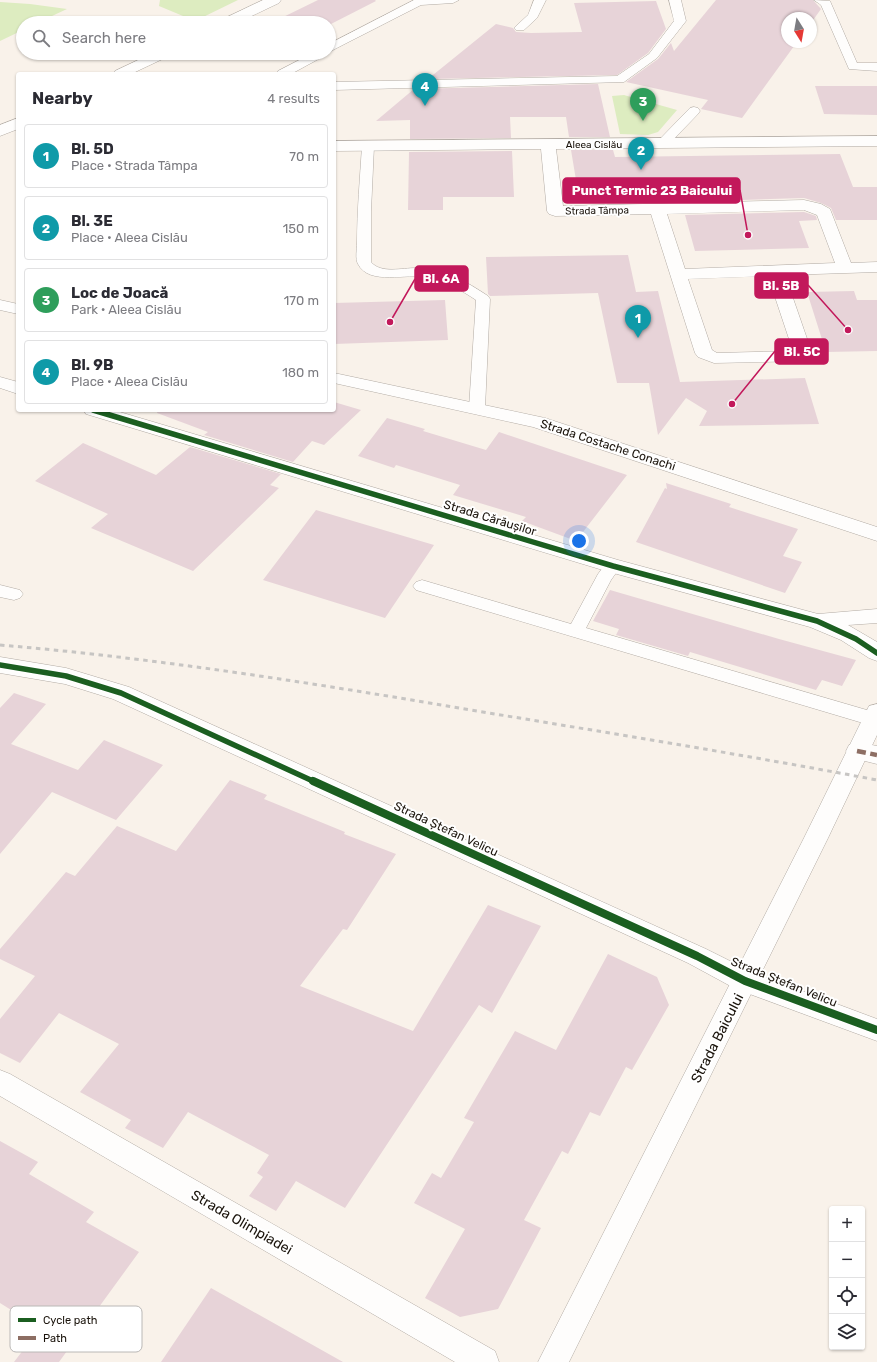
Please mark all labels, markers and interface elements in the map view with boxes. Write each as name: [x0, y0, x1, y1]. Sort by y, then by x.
north arrow: [781, 12, 817, 48]
search box: [16, 16, 336, 60]
icon: search: [30, 27, 52, 49]
text: Search here: [62, 29, 146, 47]
pin: 4: [412, 73, 438, 106]
text: Nearby: [32, 88, 93, 108]
pin: 3: [630, 88, 656, 121]
text: 4 results: [267, 91, 320, 106]
pin: 2: [628, 137, 654, 170]
street label: Aleea Cislău: [566, 139, 622, 151]
text: Bl. 5D: [71, 140, 114, 158]
text: 1: [43, 149, 49, 164]
text: 70 m: [289, 149, 319, 164]
text: Place · Strada Tâmpa: [71, 158, 198, 173]
callout: Punct Termic 23 Baicului: [563, 178, 740, 203]
text: Punct Termic 23 Baicului: [572, 183, 732, 198]
street label: Strada Tâmpa: [565, 204, 629, 218]
text: Bl. 3E: [71, 212, 113, 230]
text: 2: [42, 221, 50, 236]
text: 150 m: [283, 221, 319, 236]
text: Place · Aleea Cislău: [71, 230, 188, 245]
callout: Bl. 6A: [415, 266, 468, 291]
text: Bl. 6A: [422, 271, 460, 286]
callout: Bl. 5B: [755, 273, 808, 298]
text: Bl. 5B: [763, 278, 799, 293]
text: Loc de Joacă: [71, 284, 168, 302]
text: 3: [42, 293, 50, 308]
text: 170 m: [284, 293, 319, 308]
text: Park · Aleea Cislău: [71, 302, 182, 317]
pin: 1: [625, 305, 651, 338]
callout: Bl. 5C: [775, 339, 828, 364]
text: Bl. 5C: [784, 344, 820, 359]
text: Bl. 9B: [71, 356, 113, 374]
text: 4: [42, 365, 50, 380]
text: 180 m: [282, 365, 319, 380]
text: Place · Aleea Cislău: [71, 374, 188, 389]
street label: Strada Costache Conachi: [539, 416, 678, 474]
street label: Strada Cărăușilor: [442, 497, 538, 539]
your location: [569, 531, 589, 551]
street label: Strada Ștefan Velicu: [392, 799, 500, 859]
street label: Strada Ștefan Velicu: [729, 954, 839, 1010]
street label: Strada Baicului: [688, 991, 747, 1086]
street label: Strada Olimpiadei: [188, 1186, 296, 1258]
map controls: [829, 1206, 865, 1350]
button: +: [829, 1206, 865, 1242]
button: −: [829, 1242, 865, 1278]
button: locate: [829, 1278, 865, 1314]
legend: [10, 1306, 142, 1352]
text: Cycle path: [43, 1314, 97, 1327]
button: layers: [829, 1314, 865, 1350]
text: Path: [43, 1332, 67, 1345]

